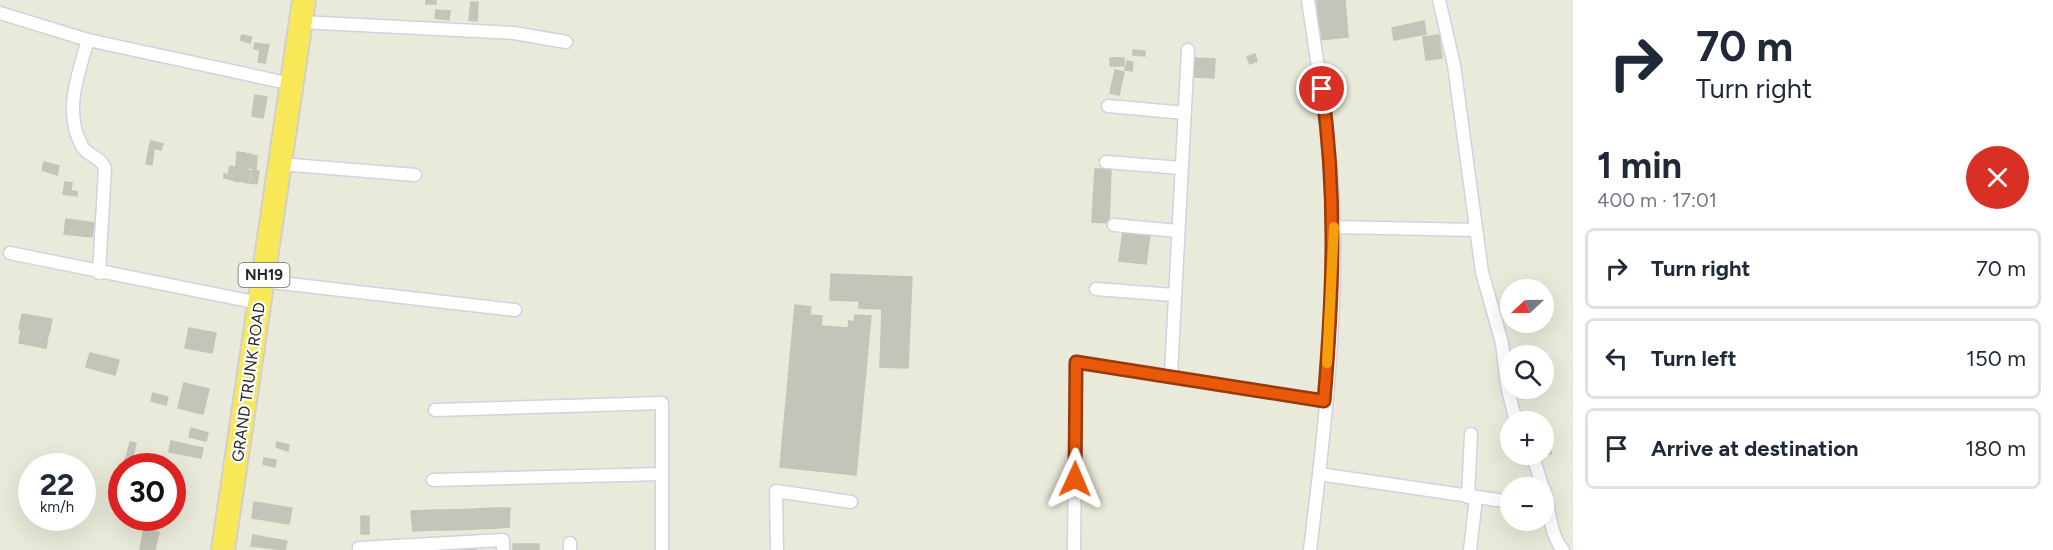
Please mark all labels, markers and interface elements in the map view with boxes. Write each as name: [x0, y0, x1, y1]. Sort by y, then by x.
text: 70 m: [1696, 21, 1793, 72]
icon: right: [1597, 24, 1675, 102]
pin: [1296, 63, 1347, 114]
icon: arrive: [1305, 72, 1338, 105]
text: Turn right: [1696, 72, 1812, 105]
text: 1 min: [1597, 144, 1682, 187]
button: close: [1966, 146, 2029, 209]
text: 400 m · 17:01: [1597, 188, 1717, 212]
icon: right: [1600, 252, 1633, 285]
text: Turn right: [1651, 255, 1750, 282]
text: 70 m: [1976, 255, 2026, 282]
road number: NH19: [238, 263, 290, 287]
north arrow: [1500, 279, 1554, 333]
map controls: [1500, 279, 1554, 531]
street label: GRAND TRUNK ROAD: [228, 301, 269, 463]
icon: left: [1600, 342, 1633, 375]
button: search: [1500, 345, 1554, 399]
text: Turn left: [1651, 345, 1737, 372]
text: 150 m: [1966, 345, 2026, 372]
button: +: [1500, 411, 1554, 465]
icon: arrive: [1600, 432, 1633, 465]
text: Arrive at destination: [1651, 435, 1859, 462]
text: 180 m: [1965, 435, 2026, 462]
position arrow: [1043, 447, 1107, 511]
speed limit sign: 30: [108, 453, 186, 531]
text: 22: [40, 466, 74, 503]
button: −: [1500, 477, 1554, 531]
text: km/h: [40, 498, 74, 516]

